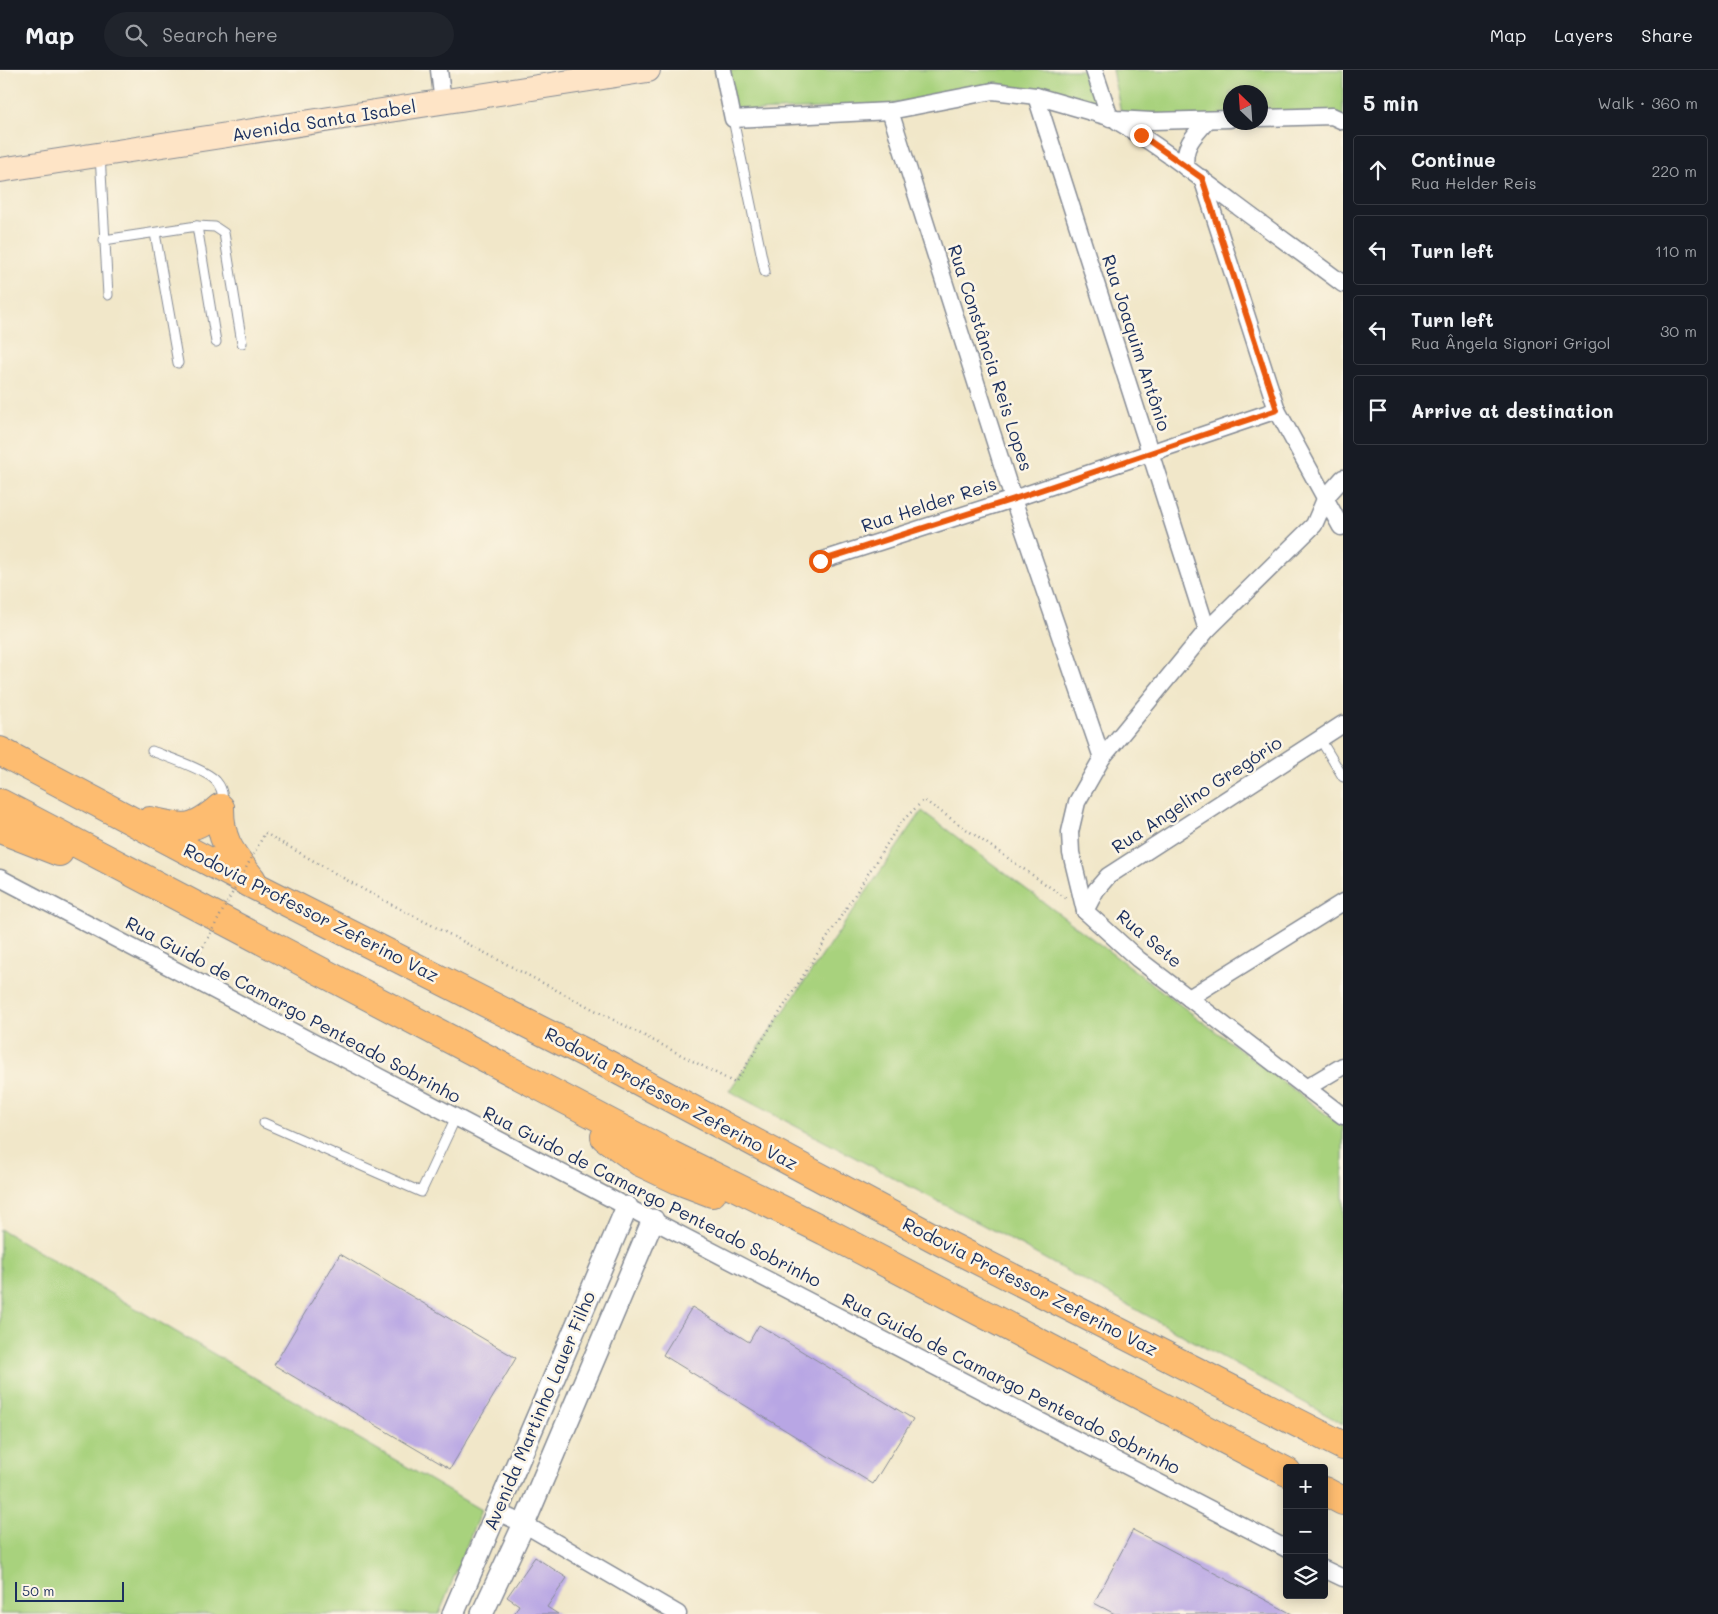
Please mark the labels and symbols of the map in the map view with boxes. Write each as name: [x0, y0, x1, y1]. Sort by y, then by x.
north arrow: [1223, 85, 1268, 130]
street label: Avenida Santa Isabel: [230, 94, 418, 146]
route end: [1130, 124, 1153, 147]
street label: Rua Constância Reis Lopes: [943, 241, 1039, 474]
street label: Rua Joaquim Antônio: [1097, 251, 1177, 434]
street label: Rua Helder Reis: [858, 471, 1000, 537]
route start: [809, 550, 832, 573]
street label: Rua Angelino Gregório: [1107, 730, 1287, 858]
street label: Rodovia Professor Zeferino Vaz: [180, 837, 443, 987]
street label: Rua Sete: [1112, 904, 1188, 973]
street label: Rua Guido de Camargo Penteado Sobrinho: [122, 910, 466, 1108]
street label: Rodovia Professor Zeferino Vaz: [541, 1021, 802, 1175]
street label: Rua Guido de Camargo Penteado Sobrinho: [479, 1100, 826, 1292]
street label: Rodovia Professor Zeferino Vaz: [899, 1211, 1162, 1361]
street label: Avenida Martinho Lauer Filho: [478, 1287, 600, 1534]
street label: Rua Guido de Camargo Penteado Sobrinho: [838, 1287, 1185, 1479]
scale bar: [15, 1579, 124, 1602]

